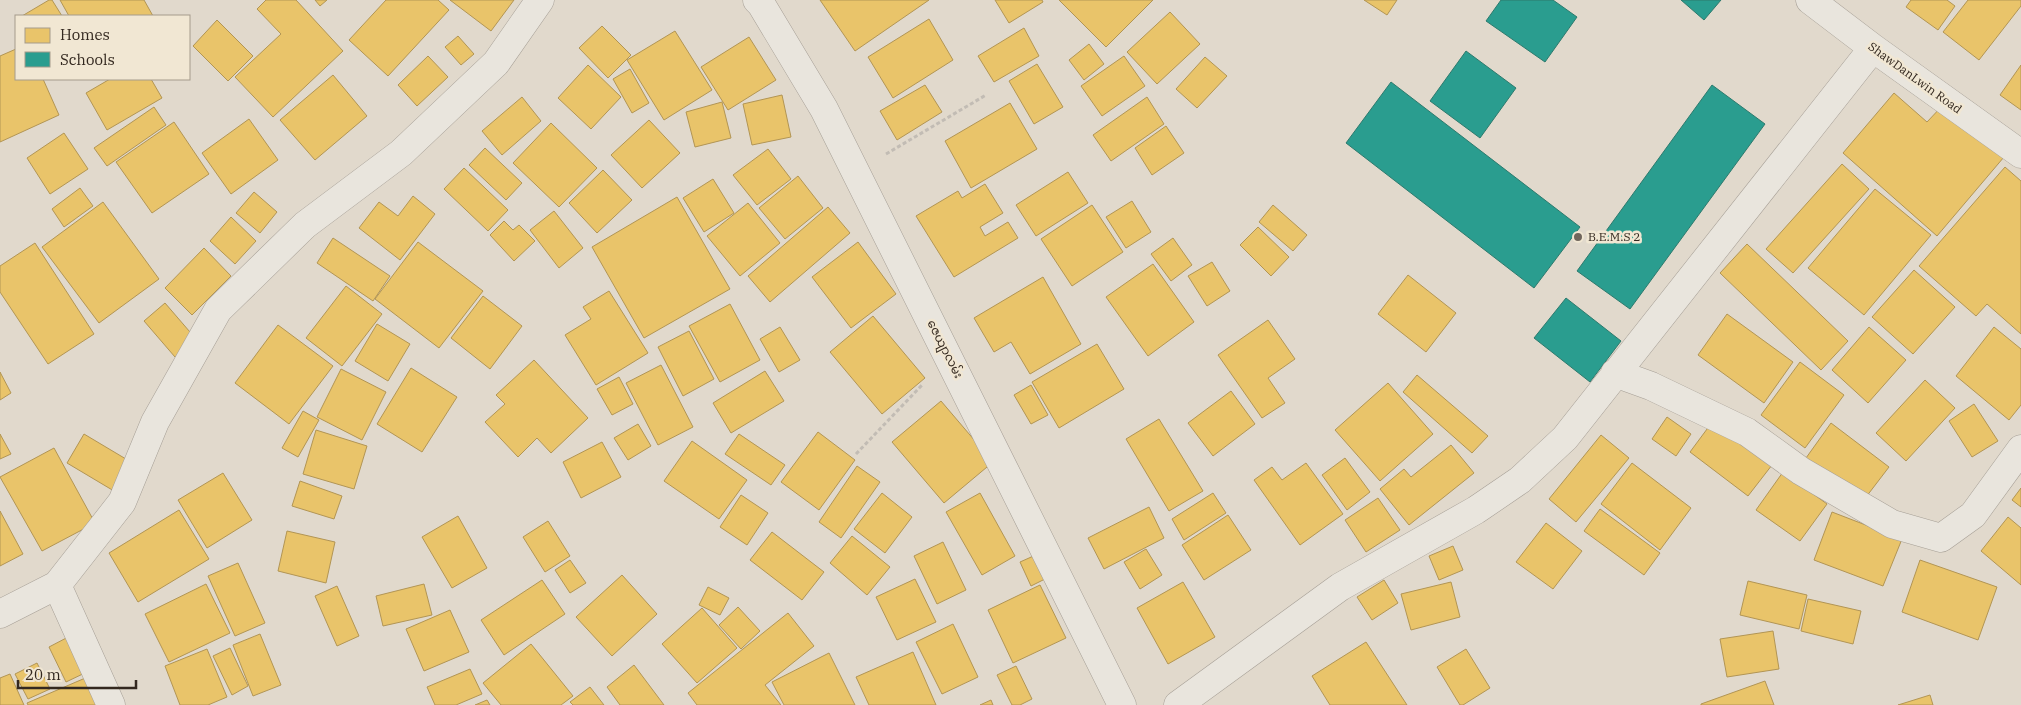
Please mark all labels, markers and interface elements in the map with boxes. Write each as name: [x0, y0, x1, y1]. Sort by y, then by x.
legend: [15, 15, 190, 80]
text: Homes: [60, 25, 110, 44]
street label: ShawDanLwin Road: [1866, 39, 1965, 117]
text: Schools: [60, 50, 115, 69]
place label: B.E.M.S 2: [1588, 229, 1640, 244]
marker: B.E.M.S 2: [1572, 231, 1584, 243]
street label: ဇေယျာလမ်း: [922, 317, 967, 382]
scale bar: [18, 658, 135, 690]
text: 20 m: [25, 665, 61, 684]

